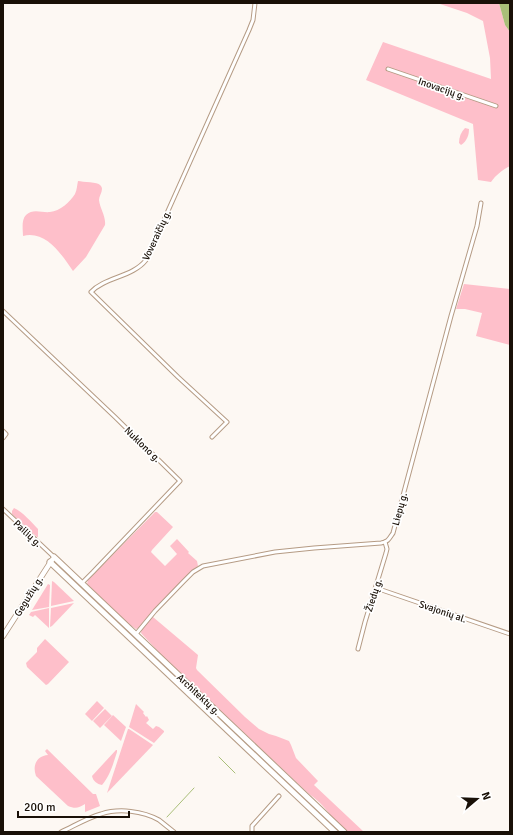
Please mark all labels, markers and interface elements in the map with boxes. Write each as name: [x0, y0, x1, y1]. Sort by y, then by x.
street label: Inovacijų g.: [417, 75, 467, 103]
street label: Voveraičių g.: [140, 208, 174, 263]
street label: Nuklono g.: [122, 424, 163, 465]
street label: Liepų g.: [390, 491, 410, 527]
street label: Pailių g.: [11, 518, 44, 550]
street label: Gegužių g.: [12, 574, 46, 619]
street label: Žiedų g.: [362, 577, 385, 613]
street label: Svajonių al.: [417, 598, 468, 626]
street label: Architektų g.: [174, 672, 223, 718]
north arrow: [457, 779, 497, 819]
text: N: [479, 790, 493, 802]
scale bar: [18, 793, 129, 819]
text: 200 m: [24, 800, 56, 815]

